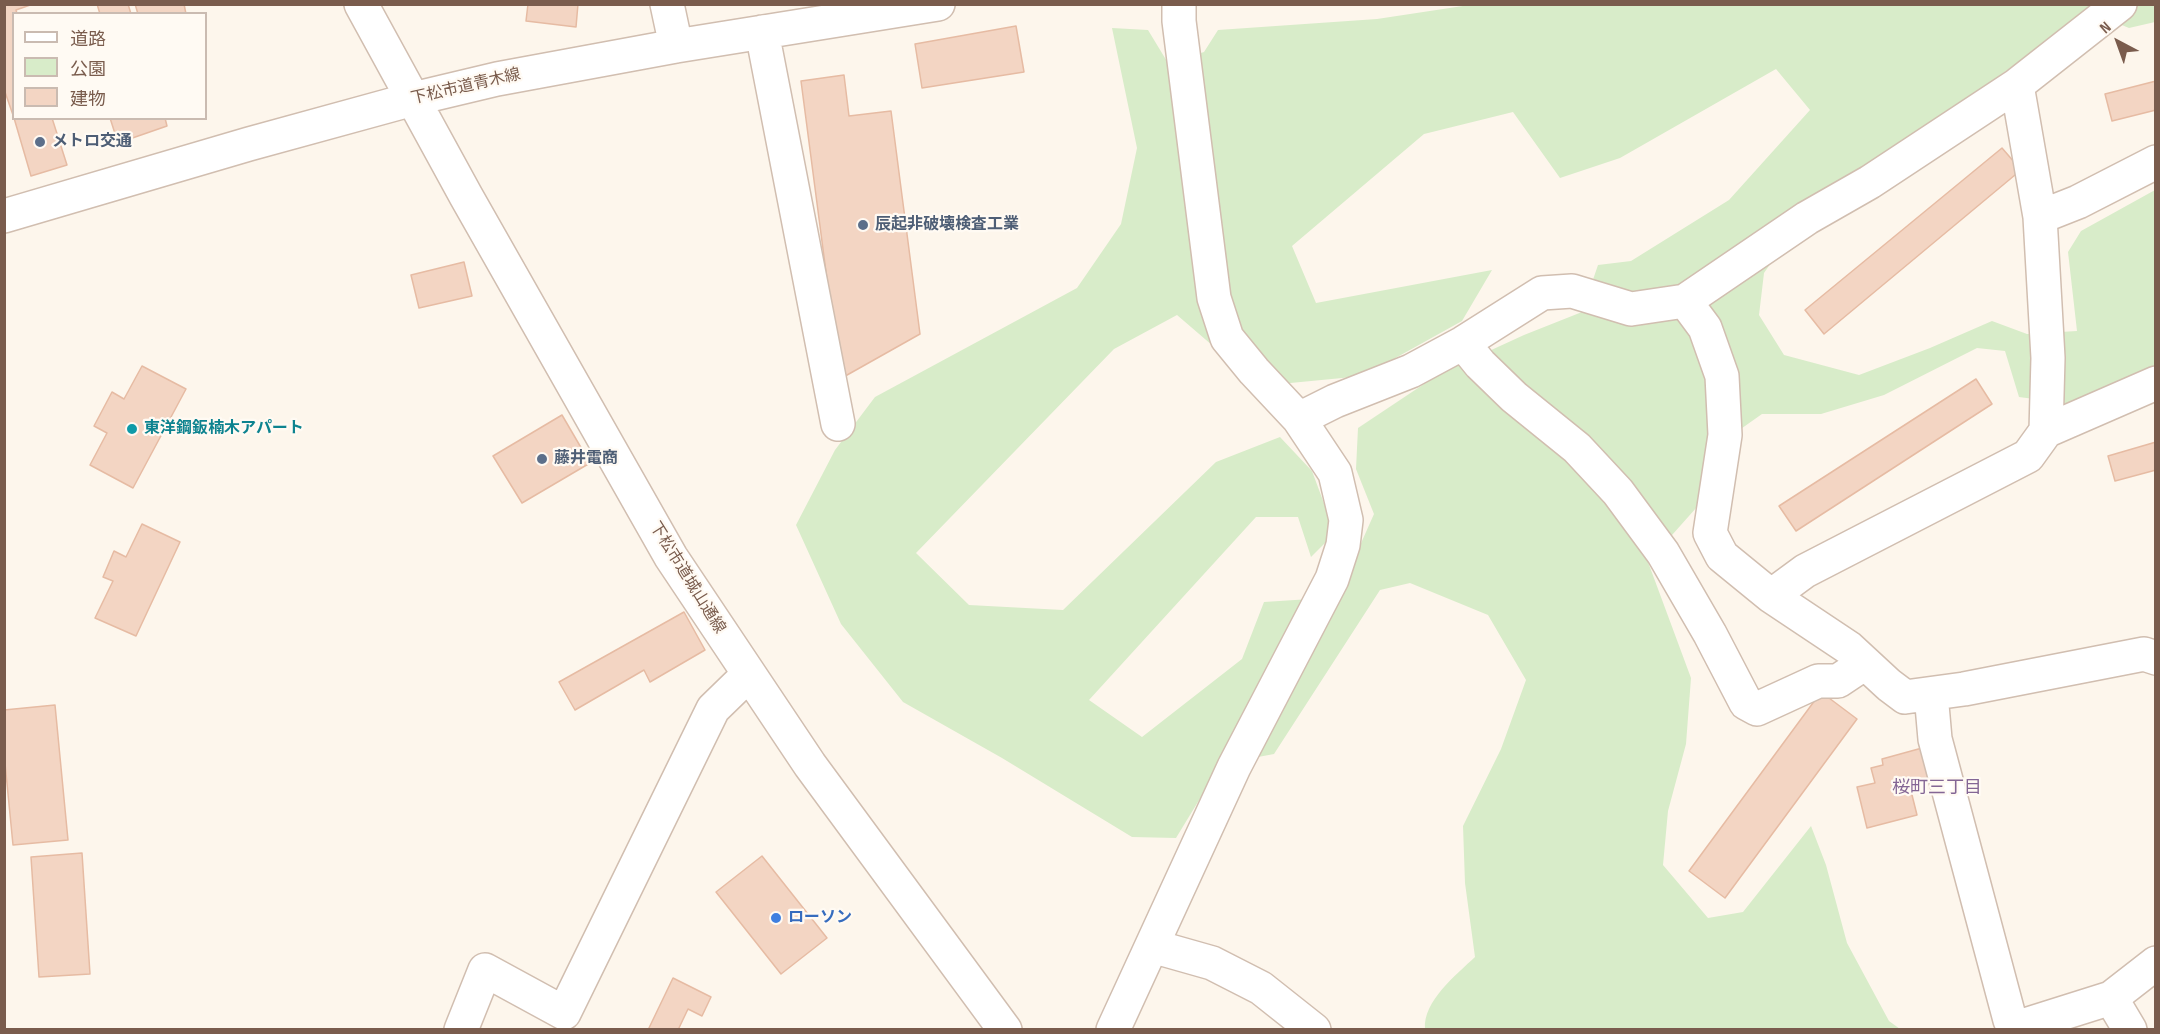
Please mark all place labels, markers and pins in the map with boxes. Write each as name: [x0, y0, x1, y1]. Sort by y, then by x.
place label: メトロ交通: [52, 132, 132, 152]
marker: メトロ交通: [33, 135, 47, 149]
place label: 辰起非破壊検査工業: [875, 215, 1019, 235]
marker: 辰起非破壊検査工業: [856, 218, 870, 232]
place label: 東洋鋼鈑楠木アパート: [144, 419, 304, 439]
marker: 東洋鋼鈑楠木アパート: [125, 422, 139, 436]
place label: 藤井電商: [554, 449, 618, 469]
marker: 藤井電商: [535, 452, 549, 466]
place label: ローソン: [788, 908, 852, 928]
marker: ローソン: [769, 911, 783, 925]

